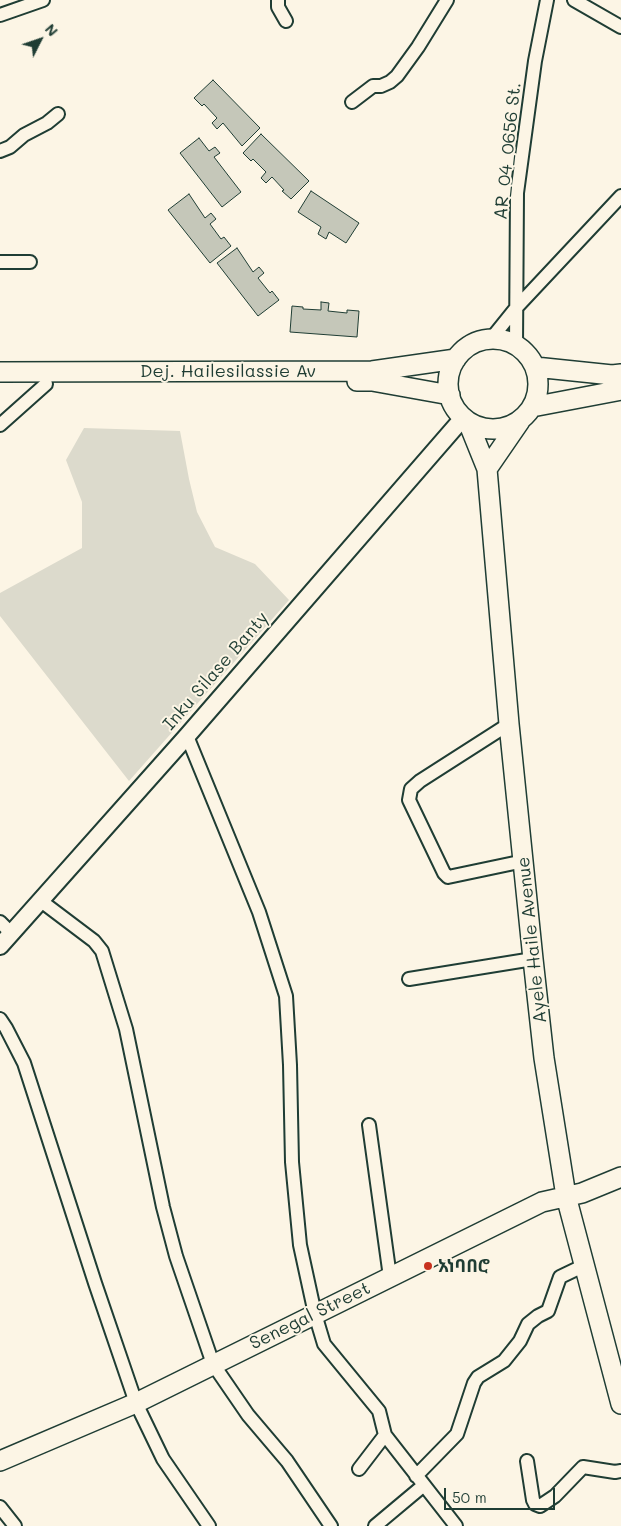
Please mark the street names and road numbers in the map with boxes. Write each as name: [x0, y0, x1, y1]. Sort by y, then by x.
street label: AR_04_0656 St.: [490, 81, 526, 221]
street label: Dej. Hailesilassie Av: [140, 360, 316, 382]
street label: Inku Silase Banty: [159, 607, 273, 735]
street label: Ayele Haile Avenue: [512, 855, 552, 1025]
street label: Senegal Street: [246, 1277, 374, 1355]

